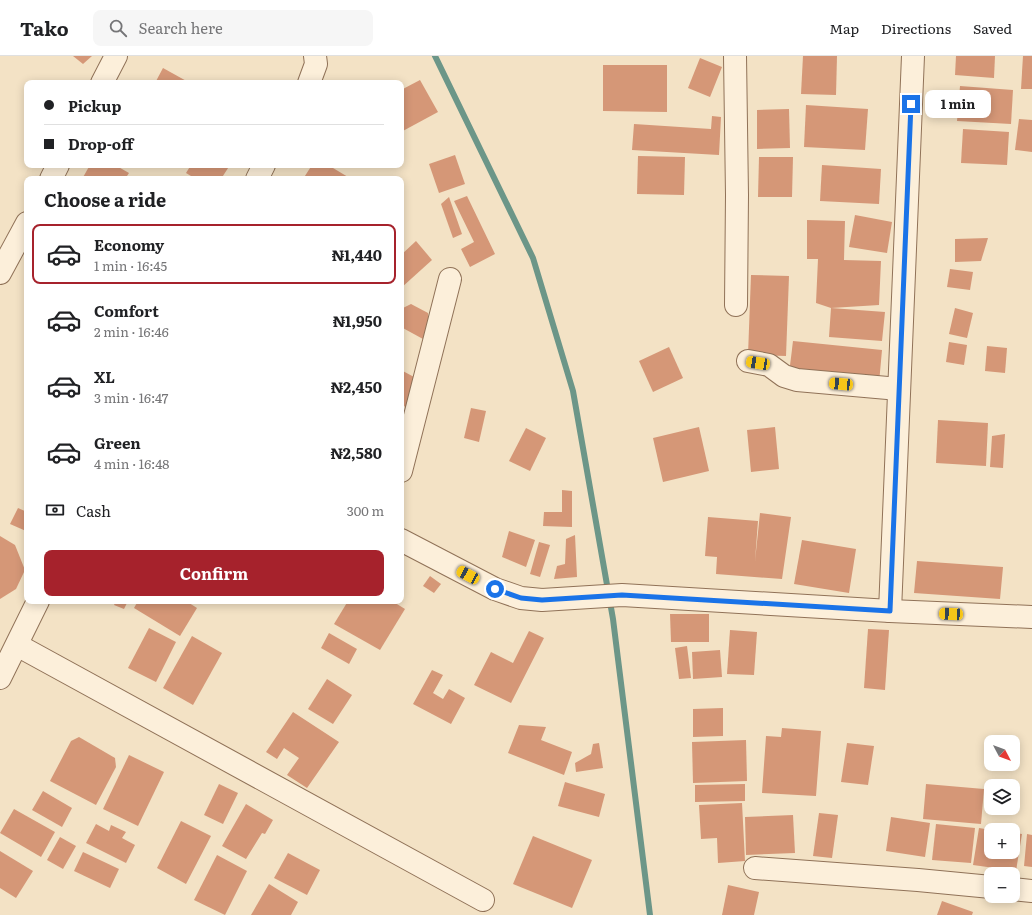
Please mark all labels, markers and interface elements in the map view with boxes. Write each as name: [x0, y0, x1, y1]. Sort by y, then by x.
search box: [93, 10, 373, 46]
text: Tako: [20, 14, 69, 42]
text: Search here: [139, 16, 223, 39]
icon: search: [107, 17, 129, 39]
text: Map: [829, 18, 859, 38]
text: Directions: [881, 18, 951, 38]
text: Saved: [973, 18, 1012, 38]
callout: 1 min: [925, 90, 991, 118]
text: Pickup: [68, 94, 121, 117]
text: 1 min: [941, 94, 975, 113]
route end: [902, 95, 920, 113]
text: Drop-off: [68, 132, 133, 155]
text: Choose a ride: [44, 186, 166, 213]
text: Economy: [94, 233, 164, 256]
icon: car: [46, 236, 82, 272]
text: ₦1,440: [331, 243, 382, 266]
text: 1 min · 16:45: [94, 256, 167, 275]
text: Comfort: [94, 299, 159, 322]
icon: car: [46, 302, 82, 338]
text: ₦1,950: [332, 309, 382, 332]
text: 2 min · 16:46: [94, 322, 169, 341]
car: [745, 355, 771, 371]
text: XL: [94, 365, 115, 388]
icon: car: [46, 368, 82, 404]
text: ₦2,450: [330, 375, 382, 398]
car: [829, 377, 853, 391]
text: 3 min · 16:47: [94, 388, 168, 407]
text: Green: [94, 431, 141, 454]
icon: car: [46, 434, 82, 470]
text: ₦2,580: [330, 441, 382, 464]
text: 4 min · 16:48: [94, 454, 170, 473]
icon: cash: [44, 499, 66, 521]
text: Cash: [76, 499, 111, 522]
text: 300 m: [347, 501, 384, 520]
button: Confirm: [44, 550, 384, 596]
car: [455, 564, 481, 586]
route start: [486, 580, 504, 598]
car: [939, 607, 963, 621]
north arrow: [984, 735, 1020, 771]
map controls: [984, 735, 1020, 903]
button: layers: [984, 779, 1020, 815]
button: +: [984, 823, 1020, 859]
button: −: [984, 867, 1020, 903]

